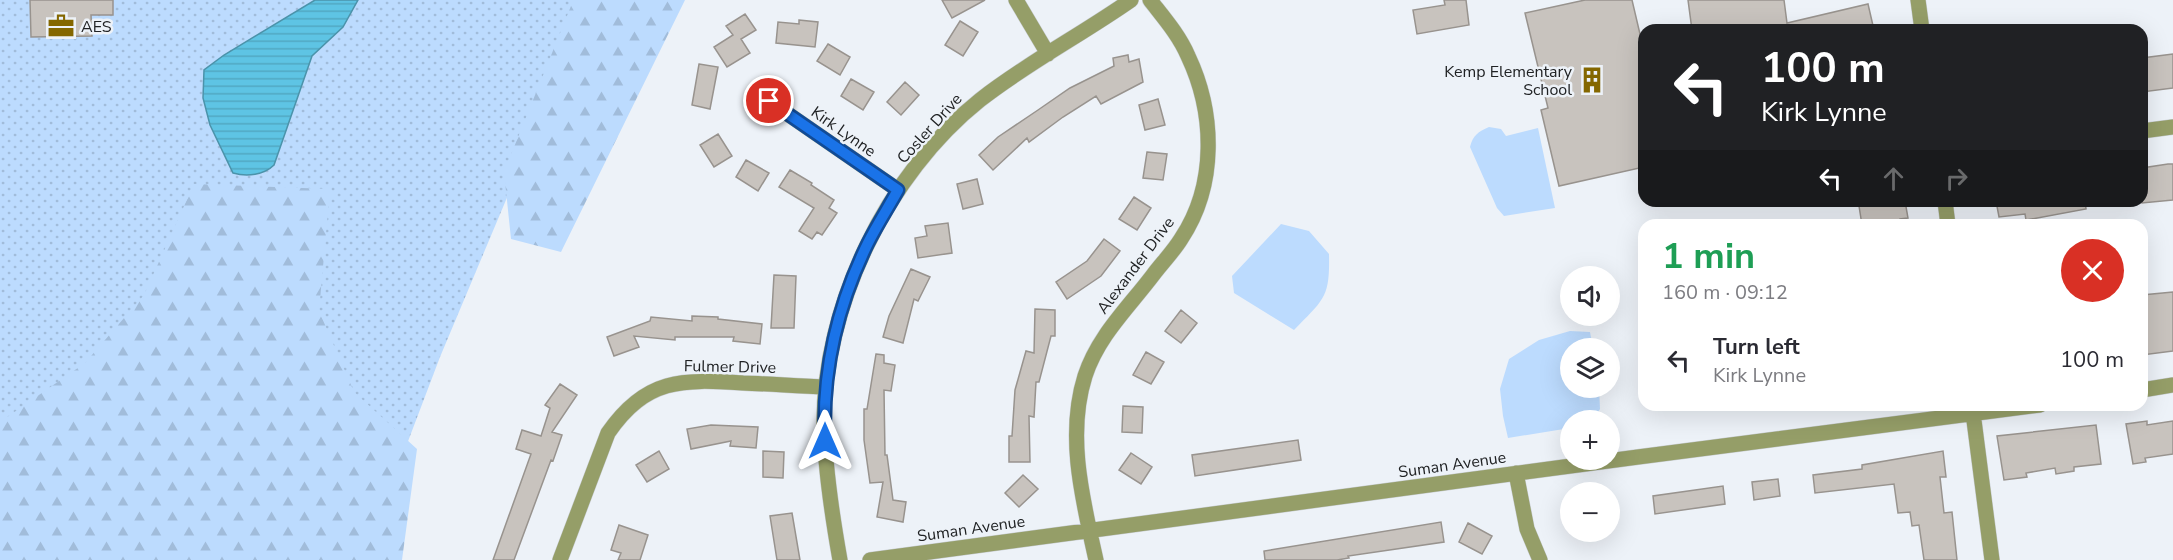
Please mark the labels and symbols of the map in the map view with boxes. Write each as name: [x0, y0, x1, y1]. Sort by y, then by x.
office icon: AES: [46, 11, 76, 41]
place label: AES: [81, 16, 112, 38]
place label: Kemp Elementary School: [1444, 61, 1573, 101]
building icon: Kemp Elementary School: [1577, 65, 1607, 95]
pin: [743, 75, 794, 126]
street label: Cosler Drive: [892, 89, 967, 169]
street label: Kirk Lynne: [807, 101, 880, 162]
street label: Alexander Drive: [1092, 213, 1180, 319]
street label: Fulmer Drive: [684, 355, 776, 379]
position arrow: [793, 409, 857, 473]
street label: Suman Avenue: [1397, 447, 1507, 483]
street label: Suman Avenue: [916, 511, 1026, 547]

